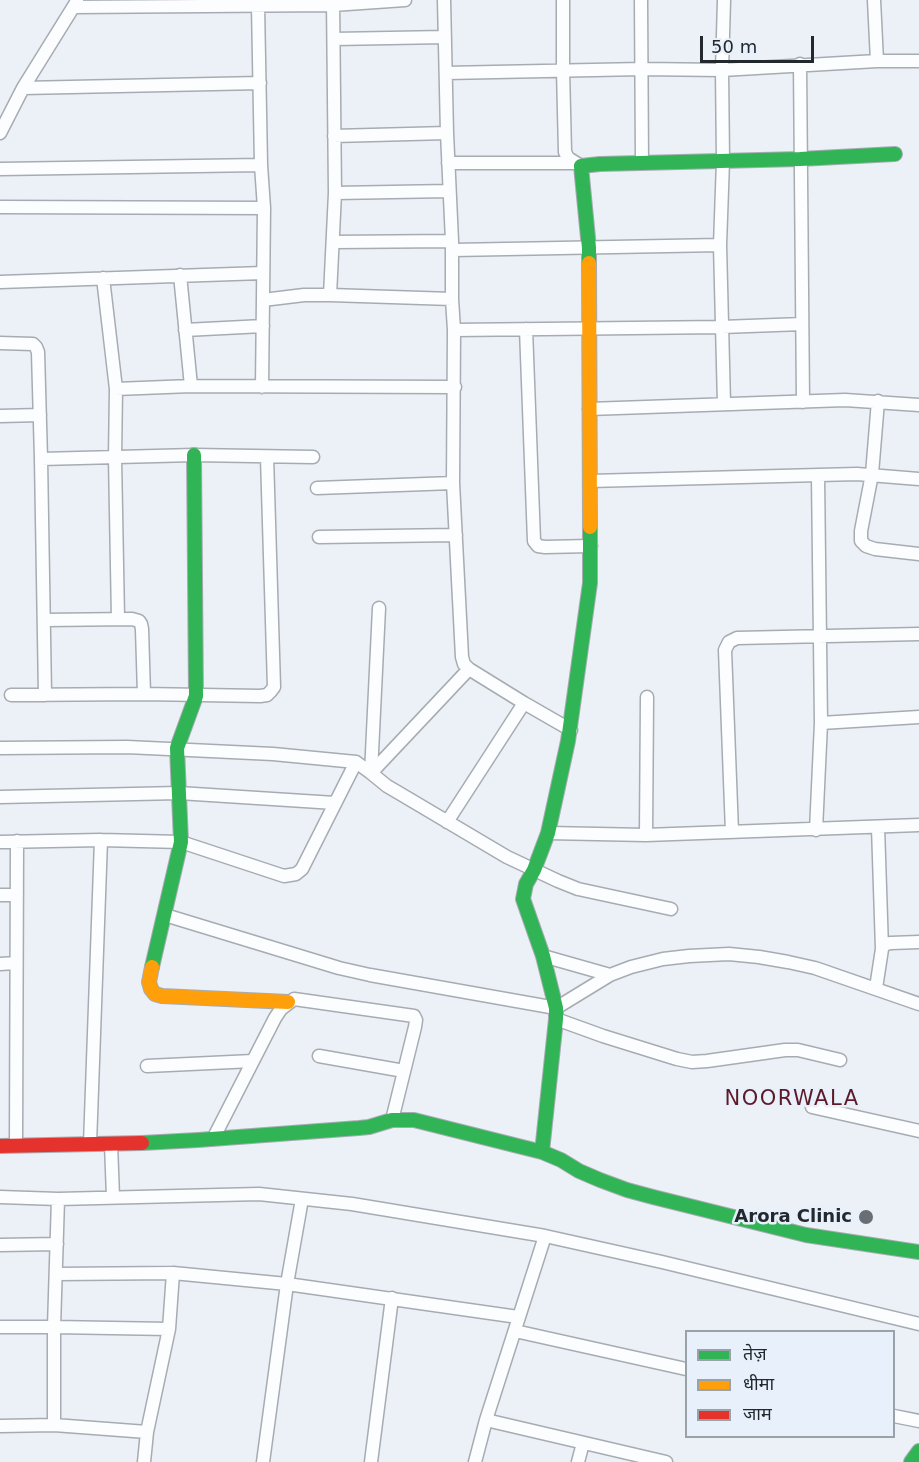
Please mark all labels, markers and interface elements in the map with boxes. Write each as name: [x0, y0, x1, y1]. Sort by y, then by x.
scale bar: [703, 24, 817, 62]
text: 50 m: [711, 36, 757, 57]
district label: NOORWALA: [724, 1087, 860, 1113]
place label: Arora Clinic: [734, 1206, 852, 1228]
marker: Arora Clinic: [857, 1208, 875, 1226]
legend: [685, 1330, 895, 1438]
text: तेज़: [743, 1343, 767, 1364]
text: धीमा: [743, 1373, 774, 1394]
text: जाम: [743, 1403, 772, 1424]

